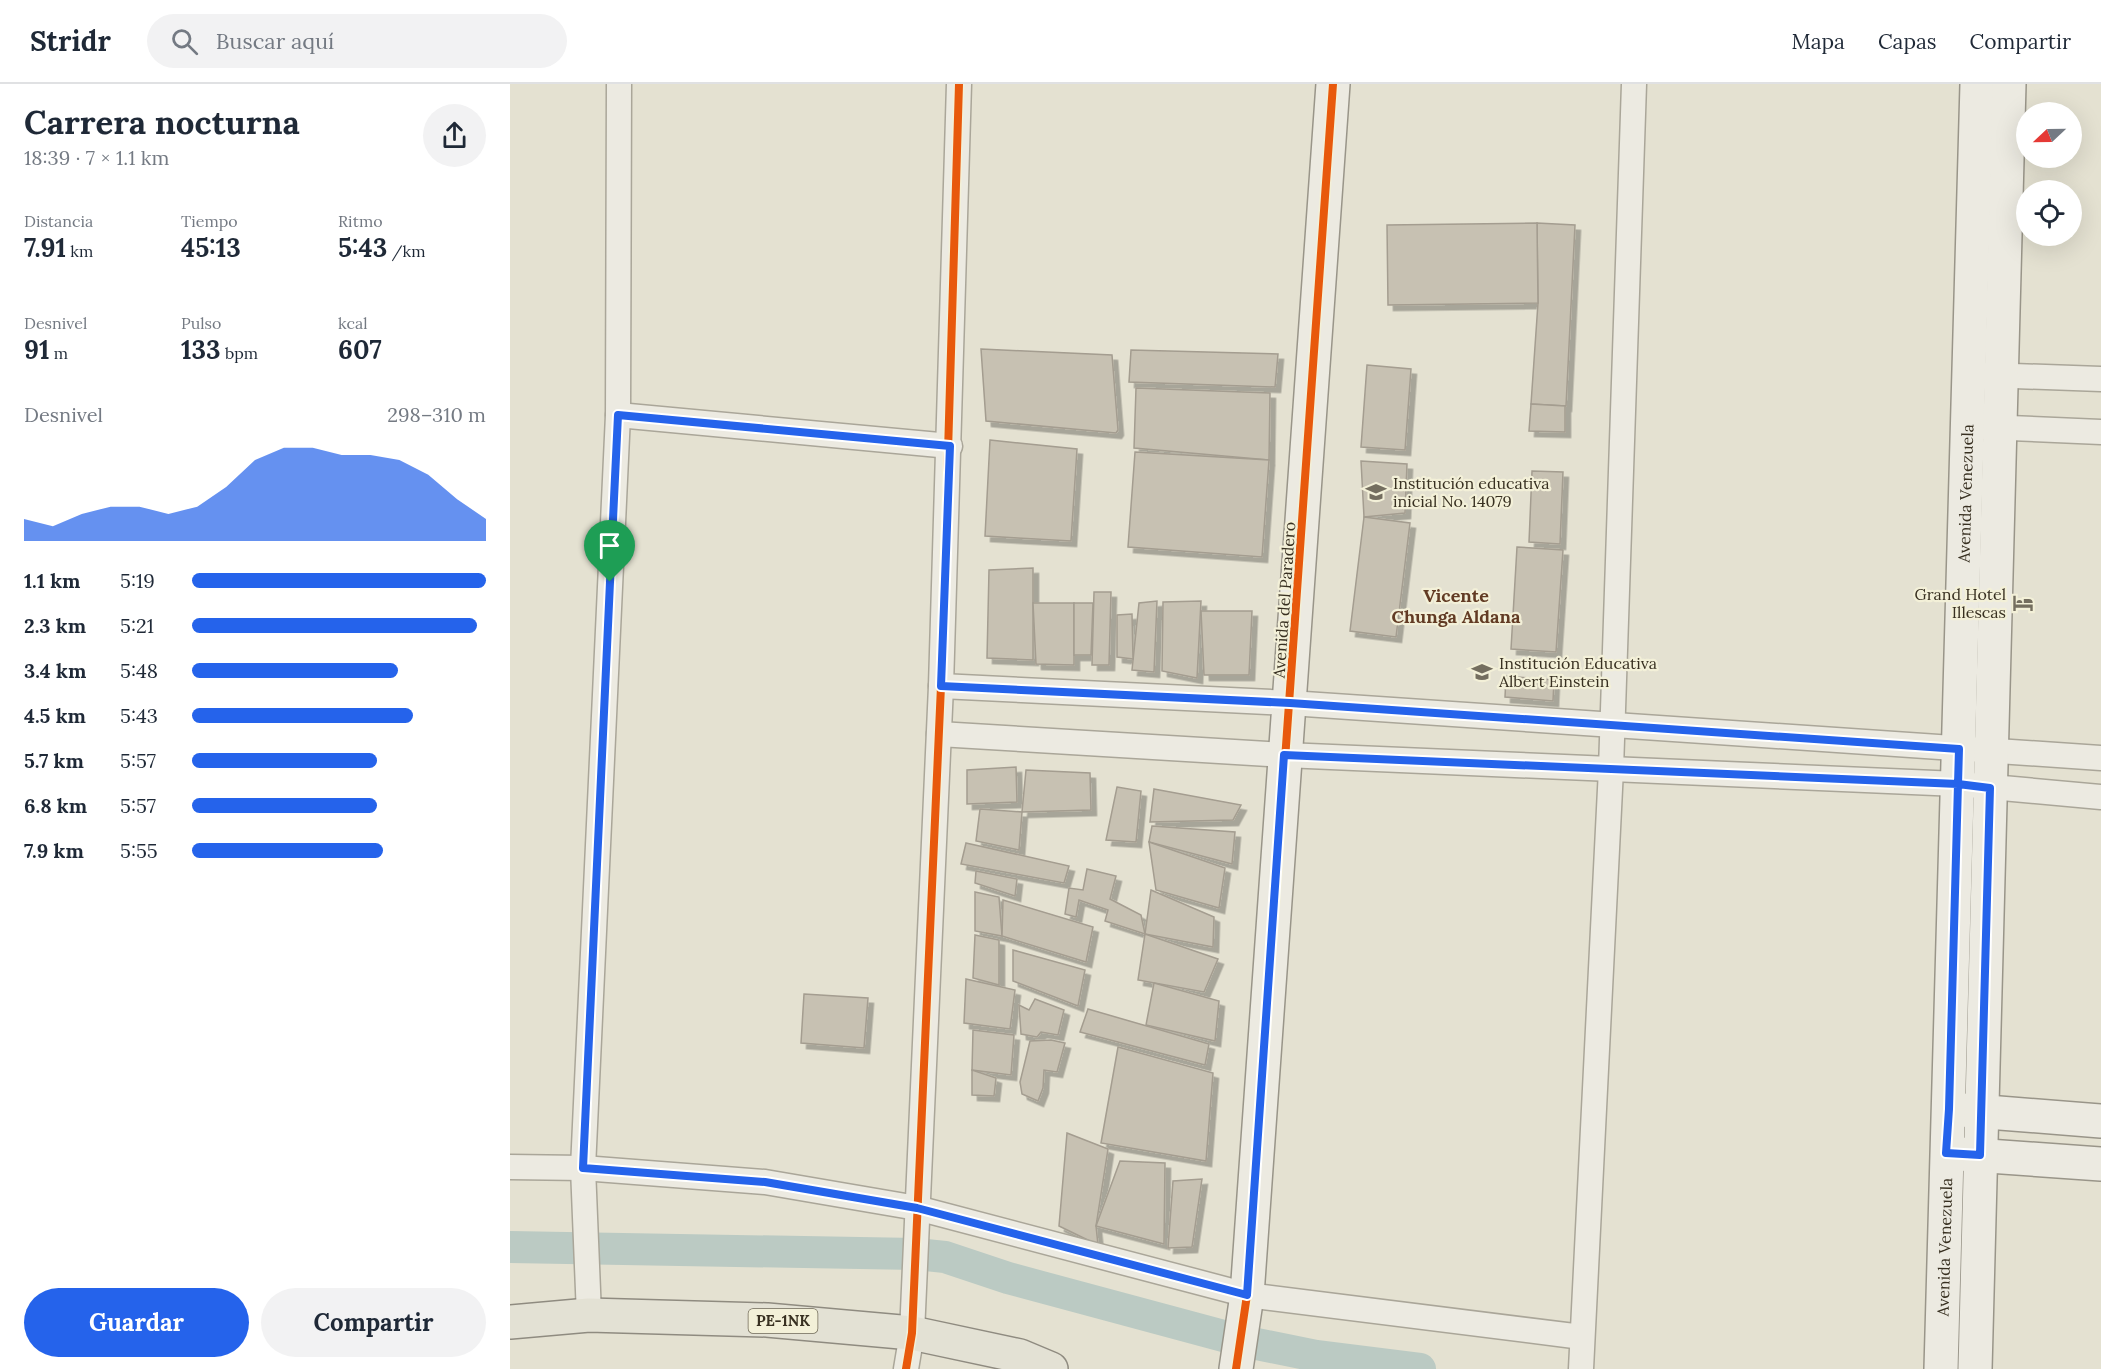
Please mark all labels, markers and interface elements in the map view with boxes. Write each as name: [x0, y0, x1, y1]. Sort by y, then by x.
search box: [147, 14, 567, 68]
text: Stridr: [30, 23, 111, 59]
icon: search: [168, 25, 201, 58]
text: Buscar aquí: [216, 27, 334, 55]
text: Mapa: [1791, 28, 1845, 55]
text: Capas: [1878, 28, 1937, 55]
text: Compartir: [1970, 28, 2071, 55]
text: Carrera nocturna: [24, 101, 300, 143]
north arrow: [2016, 102, 2082, 168]
map controls: [2016, 102, 2082, 246]
button: share: [423, 104, 486, 167]
text: 18:39 · 7 × 1.1 km: [24, 145, 169, 170]
button: locate: [2016, 180, 2082, 246]
text: Distancia: [24, 211, 93, 231]
text: Tiempo: [181, 211, 238, 231]
text: Ritmo: [338, 211, 383, 231]
text: 7.91: [24, 231, 66, 264]
text: 45:13: [181, 231, 241, 264]
text: 5:43: [338, 231, 387, 264]
text: km: [66, 241, 93, 261]
text: /km: [387, 241, 425, 261]
text: Desnivel: [24, 313, 87, 333]
text: Pulso: [181, 313, 221, 333]
text: kcal: [338, 313, 368, 333]
text: 91: [24, 333, 50, 366]
text: 133: [181, 333, 221, 366]
text: 607: [338, 333, 382, 366]
text: m: [50, 343, 68, 363]
text: bpm: [221, 343, 258, 363]
text: Desnivel: [24, 402, 103, 427]
text: 298–310 m: [387, 402, 486, 427]
street label: Avenida Venezuela: [1954, 424, 1977, 564]
place label: Institución educativa inicial No. 14079: [1393, 473, 1550, 511]
school or university icon: Institución educativa inicial No. 14079: [1364, 480, 1388, 504]
pin: [584, 520, 635, 582]
street label: Avenida del Paradero: [1268, 521, 1299, 680]
icon: arrive: [593, 529, 626, 562]
text: 1.1 km: [24, 568, 80, 593]
text: 5:19: [120, 568, 155, 593]
district label: Vicente Chunga Aldana: [1392, 584, 1521, 628]
place label: Grand Hotel Illescas: [1915, 584, 2006, 622]
hotel icon: Grand Hotel Illescas: [2011, 591, 2035, 615]
text: 2.3 km: [24, 613, 86, 638]
text: 5:21: [120, 613, 154, 638]
place label: Institución Educativa Albert Einstein: [1498, 653, 1657, 691]
text: 3.4 km: [24, 658, 86, 683]
text: 5:48: [120, 658, 158, 683]
school or university icon: Institución Educativa Albert Einstein: [1470, 660, 1494, 684]
text: 4.5 km: [24, 703, 86, 728]
text: 5:43: [120, 703, 158, 728]
text: 5.7 km: [24, 748, 84, 773]
text: 5:57: [120, 748, 156, 773]
text: 6.8 km: [24, 793, 87, 818]
text: 5:57: [120, 793, 156, 818]
text: 7.9 km: [24, 838, 84, 863]
text: 5:55: [120, 838, 158, 863]
street label: Avenida Venezuela: [1932, 1177, 1956, 1318]
button: Guardar: [24, 1288, 249, 1357]
button: Compartir: [261, 1288, 486, 1357]
road number: PE-1NK: [748, 1309, 818, 1333]

